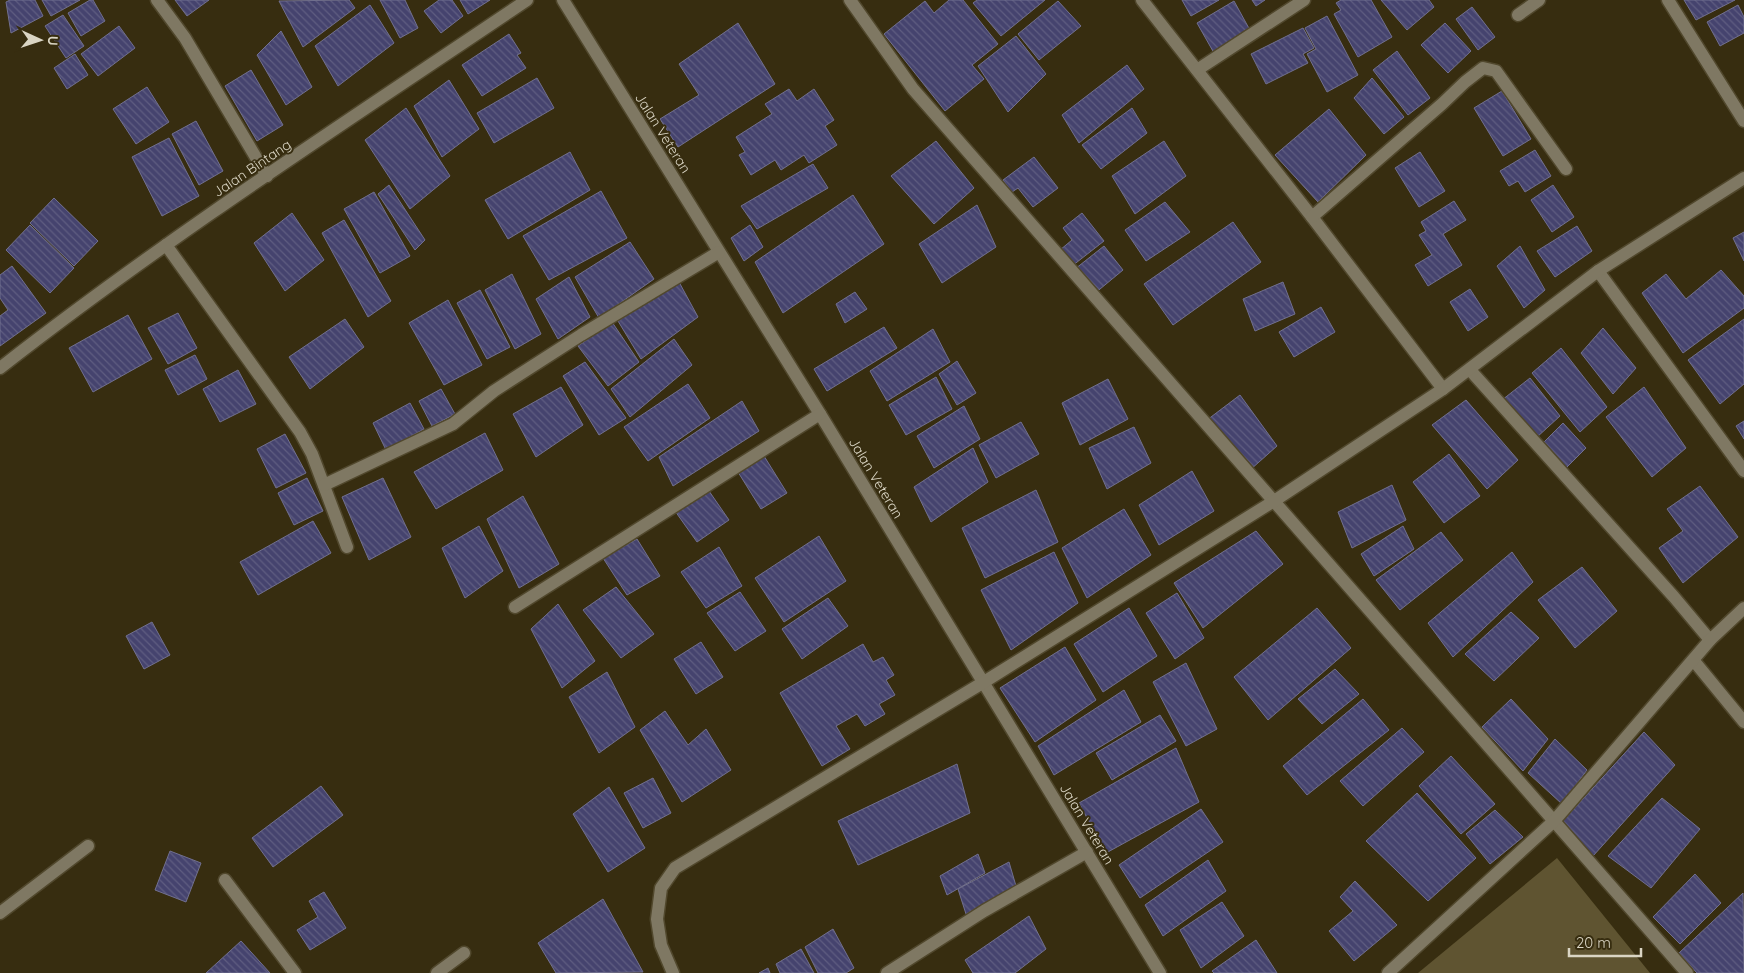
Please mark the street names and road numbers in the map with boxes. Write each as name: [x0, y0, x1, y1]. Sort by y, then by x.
street label: Jalan Veteran: [631, 89, 695, 177]
street label: Jalan Bintang: [210, 135, 294, 201]
street label: Jalan Veteran: [845, 434, 907, 522]
street label: Jalan Veteran: [1056, 780, 1118, 868]

